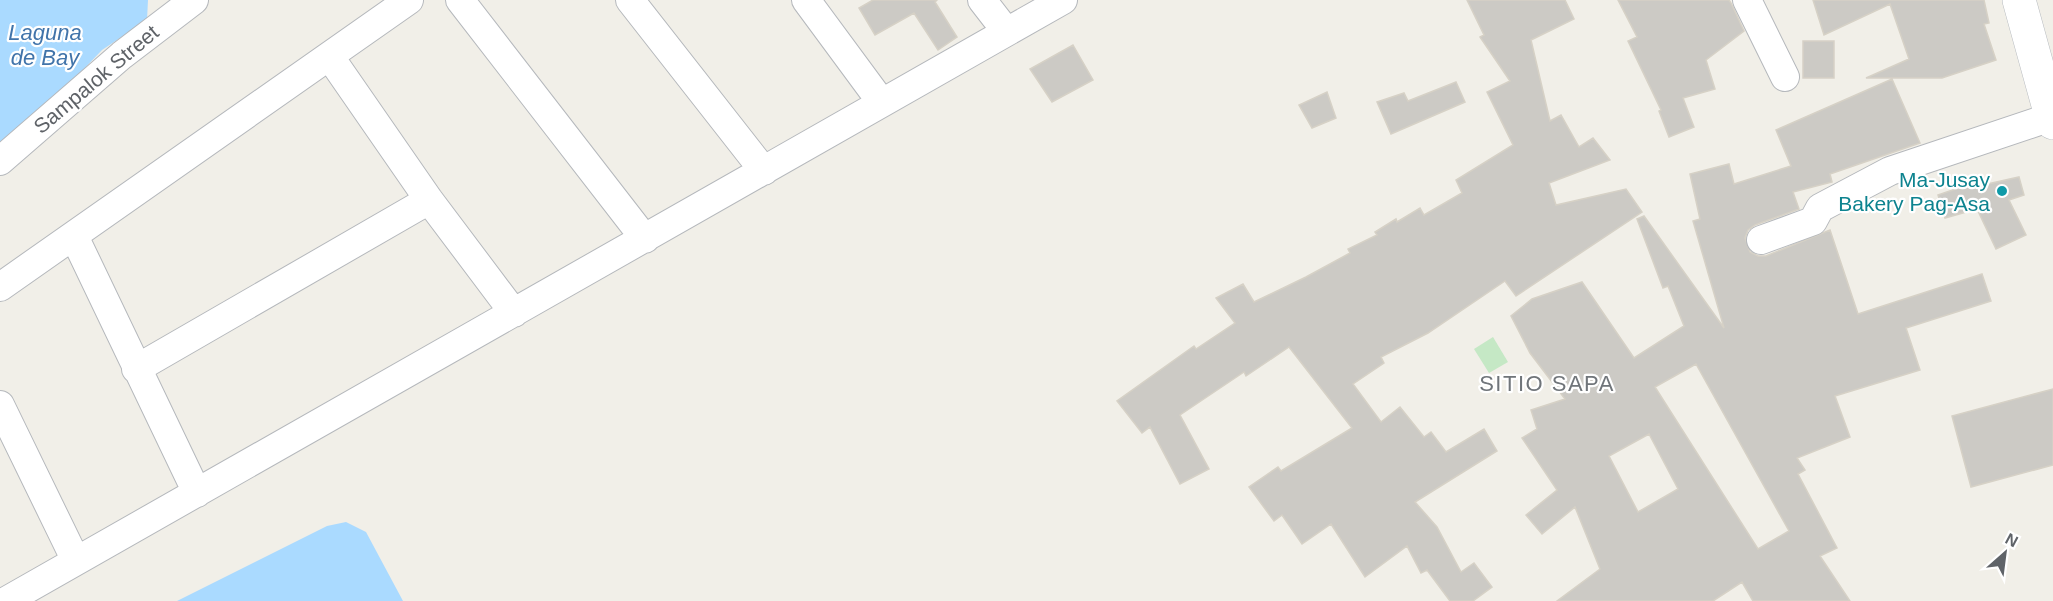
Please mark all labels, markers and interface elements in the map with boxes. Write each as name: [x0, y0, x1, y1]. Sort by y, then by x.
water label: Laguna de Bay: [8, 20, 82, 70]
street label: Sampalok Street: [29, 20, 163, 138]
place label: Ma-Jusay Bakery Pag-Asa: [1838, 168, 1990, 215]
marker: Ma-Jusay Bakery Pag-Asa: [1995, 184, 2009, 198]
district label: SITIO SAPA: [1479, 371, 1615, 396]
north arrow: [1975, 523, 2035, 583]
text: N: [2003, 530, 2021, 550]

